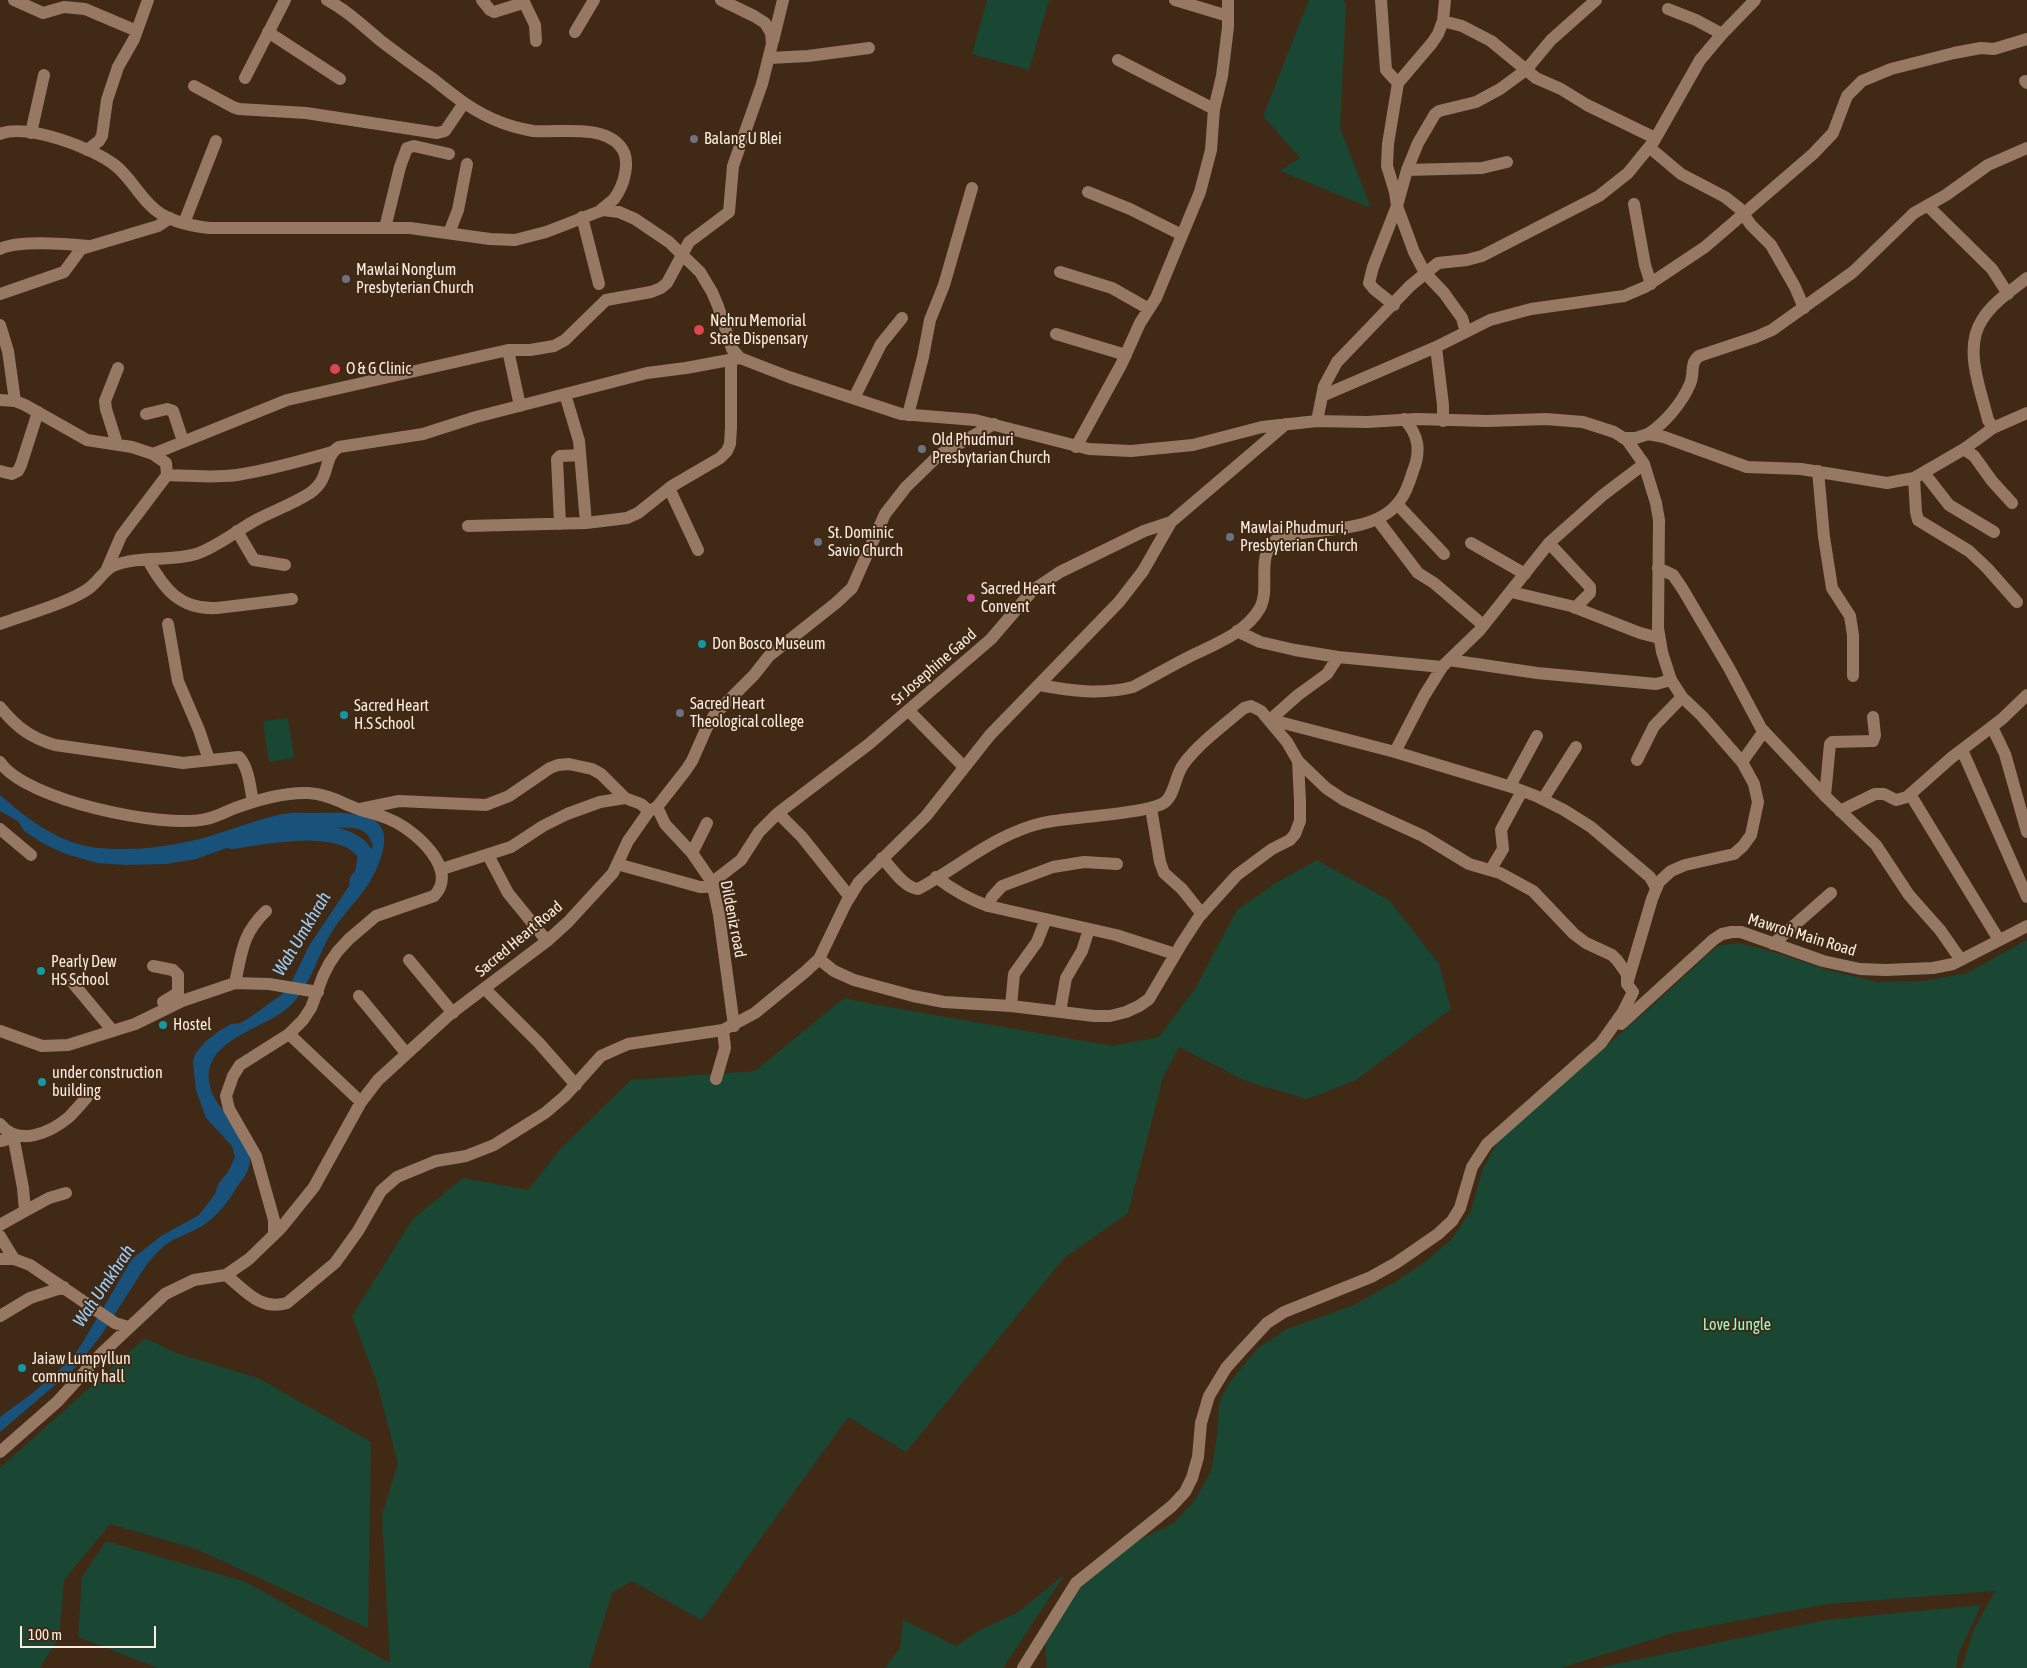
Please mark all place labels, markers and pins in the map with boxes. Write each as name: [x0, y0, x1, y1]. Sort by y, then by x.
place label: Balang U Blei: [704, 129, 782, 149]
marker: Balang U Blei: [688, 133, 700, 145]
place label: Mawlai Nonglum Presbyterian Church: [356, 260, 474, 298]
marker: Mawlai Nonglum Presbyterian Church: [340, 273, 352, 285]
place label: Nehru Memorial State Dispensary: [710, 311, 808, 349]
marker: Nehru Memorial State Dispensary: [692, 323, 706, 337]
place label: O & G Clinic: [346, 359, 411, 379]
marker: O & G Clinic: [328, 362, 342, 376]
place label: Old Phudmuri Presbytarian Church: [932, 430, 1050, 468]
marker: Old Phudmuri Presbytarian Church: [916, 443, 928, 455]
place label: Mawlai Phudmuri, Presbyterian Church: [1240, 518, 1358, 556]
place label: St. Dominic Savio Church: [828, 523, 903, 561]
marker: Mawlai Phudmuri, Presbyterian Church: [1224, 531, 1236, 543]
marker: St. Dominic Savio Church: [812, 536, 824, 548]
place label: Sacred Heart Convent: [981, 579, 1056, 617]
marker: Sacred Heart Convent: [965, 592, 977, 604]
place label: Don Bosco Museum: [712, 634, 825, 654]
marker: Don Bosco Museum: [696, 638, 708, 650]
place label: Sacred Heart Theological college: [690, 694, 804, 732]
place label: Sacred Heart H.S School: [354, 696, 429, 734]
marker: Sacred Heart Theological college: [674, 707, 686, 719]
marker: Sacred Heart H.S School: [338, 709, 350, 721]
place label: Pearly Dew HS School: [51, 952, 117, 990]
marker: Pearly Dew HS School: [35, 965, 47, 977]
place label: Hostel: [173, 1015, 211, 1035]
marker: Hostel: [157, 1019, 169, 1031]
place label: under construction building: [52, 1063, 163, 1101]
marker: under construction building: [36, 1076, 48, 1088]
place label: Jaiaw Lumpyllun community hall: [32, 1349, 131, 1387]
marker: Jaiaw Lumpyllun community hall: [16, 1362, 28, 1374]

